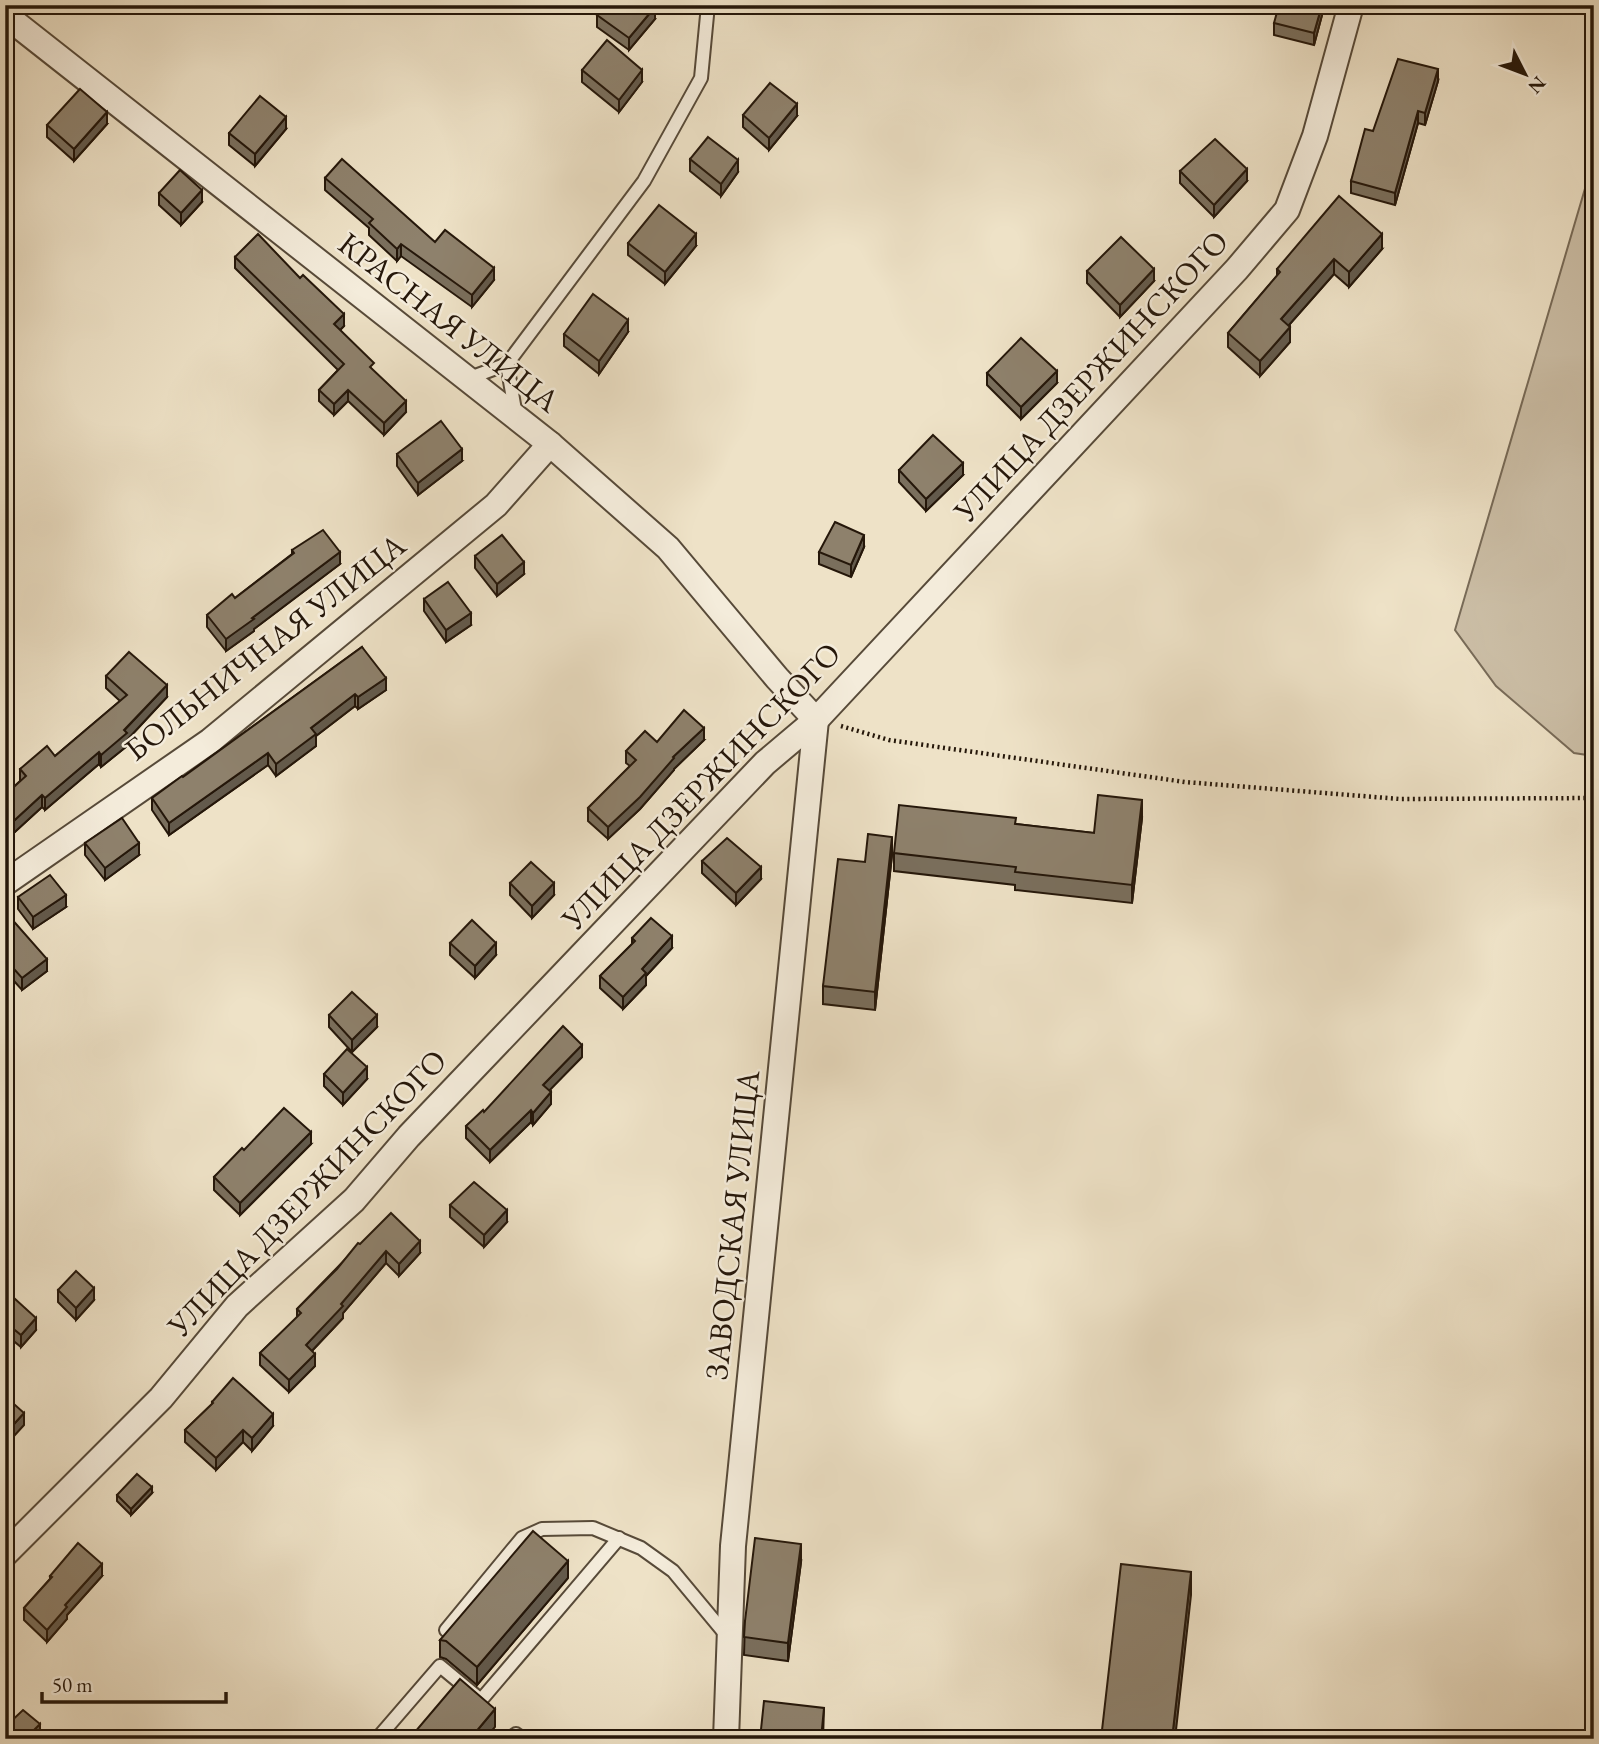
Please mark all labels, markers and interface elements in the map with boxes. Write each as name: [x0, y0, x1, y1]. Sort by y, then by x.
north arrow: [1490, 38, 1560, 108]
text: N: [1522, 71, 1552, 100]
street label: УЛИЦА ДЗЕРЖИНСКОГО: [944, 221, 1238, 532]
street label: КРАСНАЯ УЛИЦА: [330, 223, 569, 422]
street label: БОЛЬНИЧНАЯ УЛИЦА: [116, 523, 415, 770]
street label: УЛИЦА ДЗЕРЖИНСКОГО: [552, 633, 850, 940]
street label: УЛИЦА ДЗЕРЖИНСКОГО: [158, 1040, 456, 1347]
street label: ЗАВОДСКАЯ УЛИЦА: [695, 1067, 769, 1382]
scale bar: [42, 1660, 226, 1704]
text: 50 m: [52, 1671, 93, 1698]

